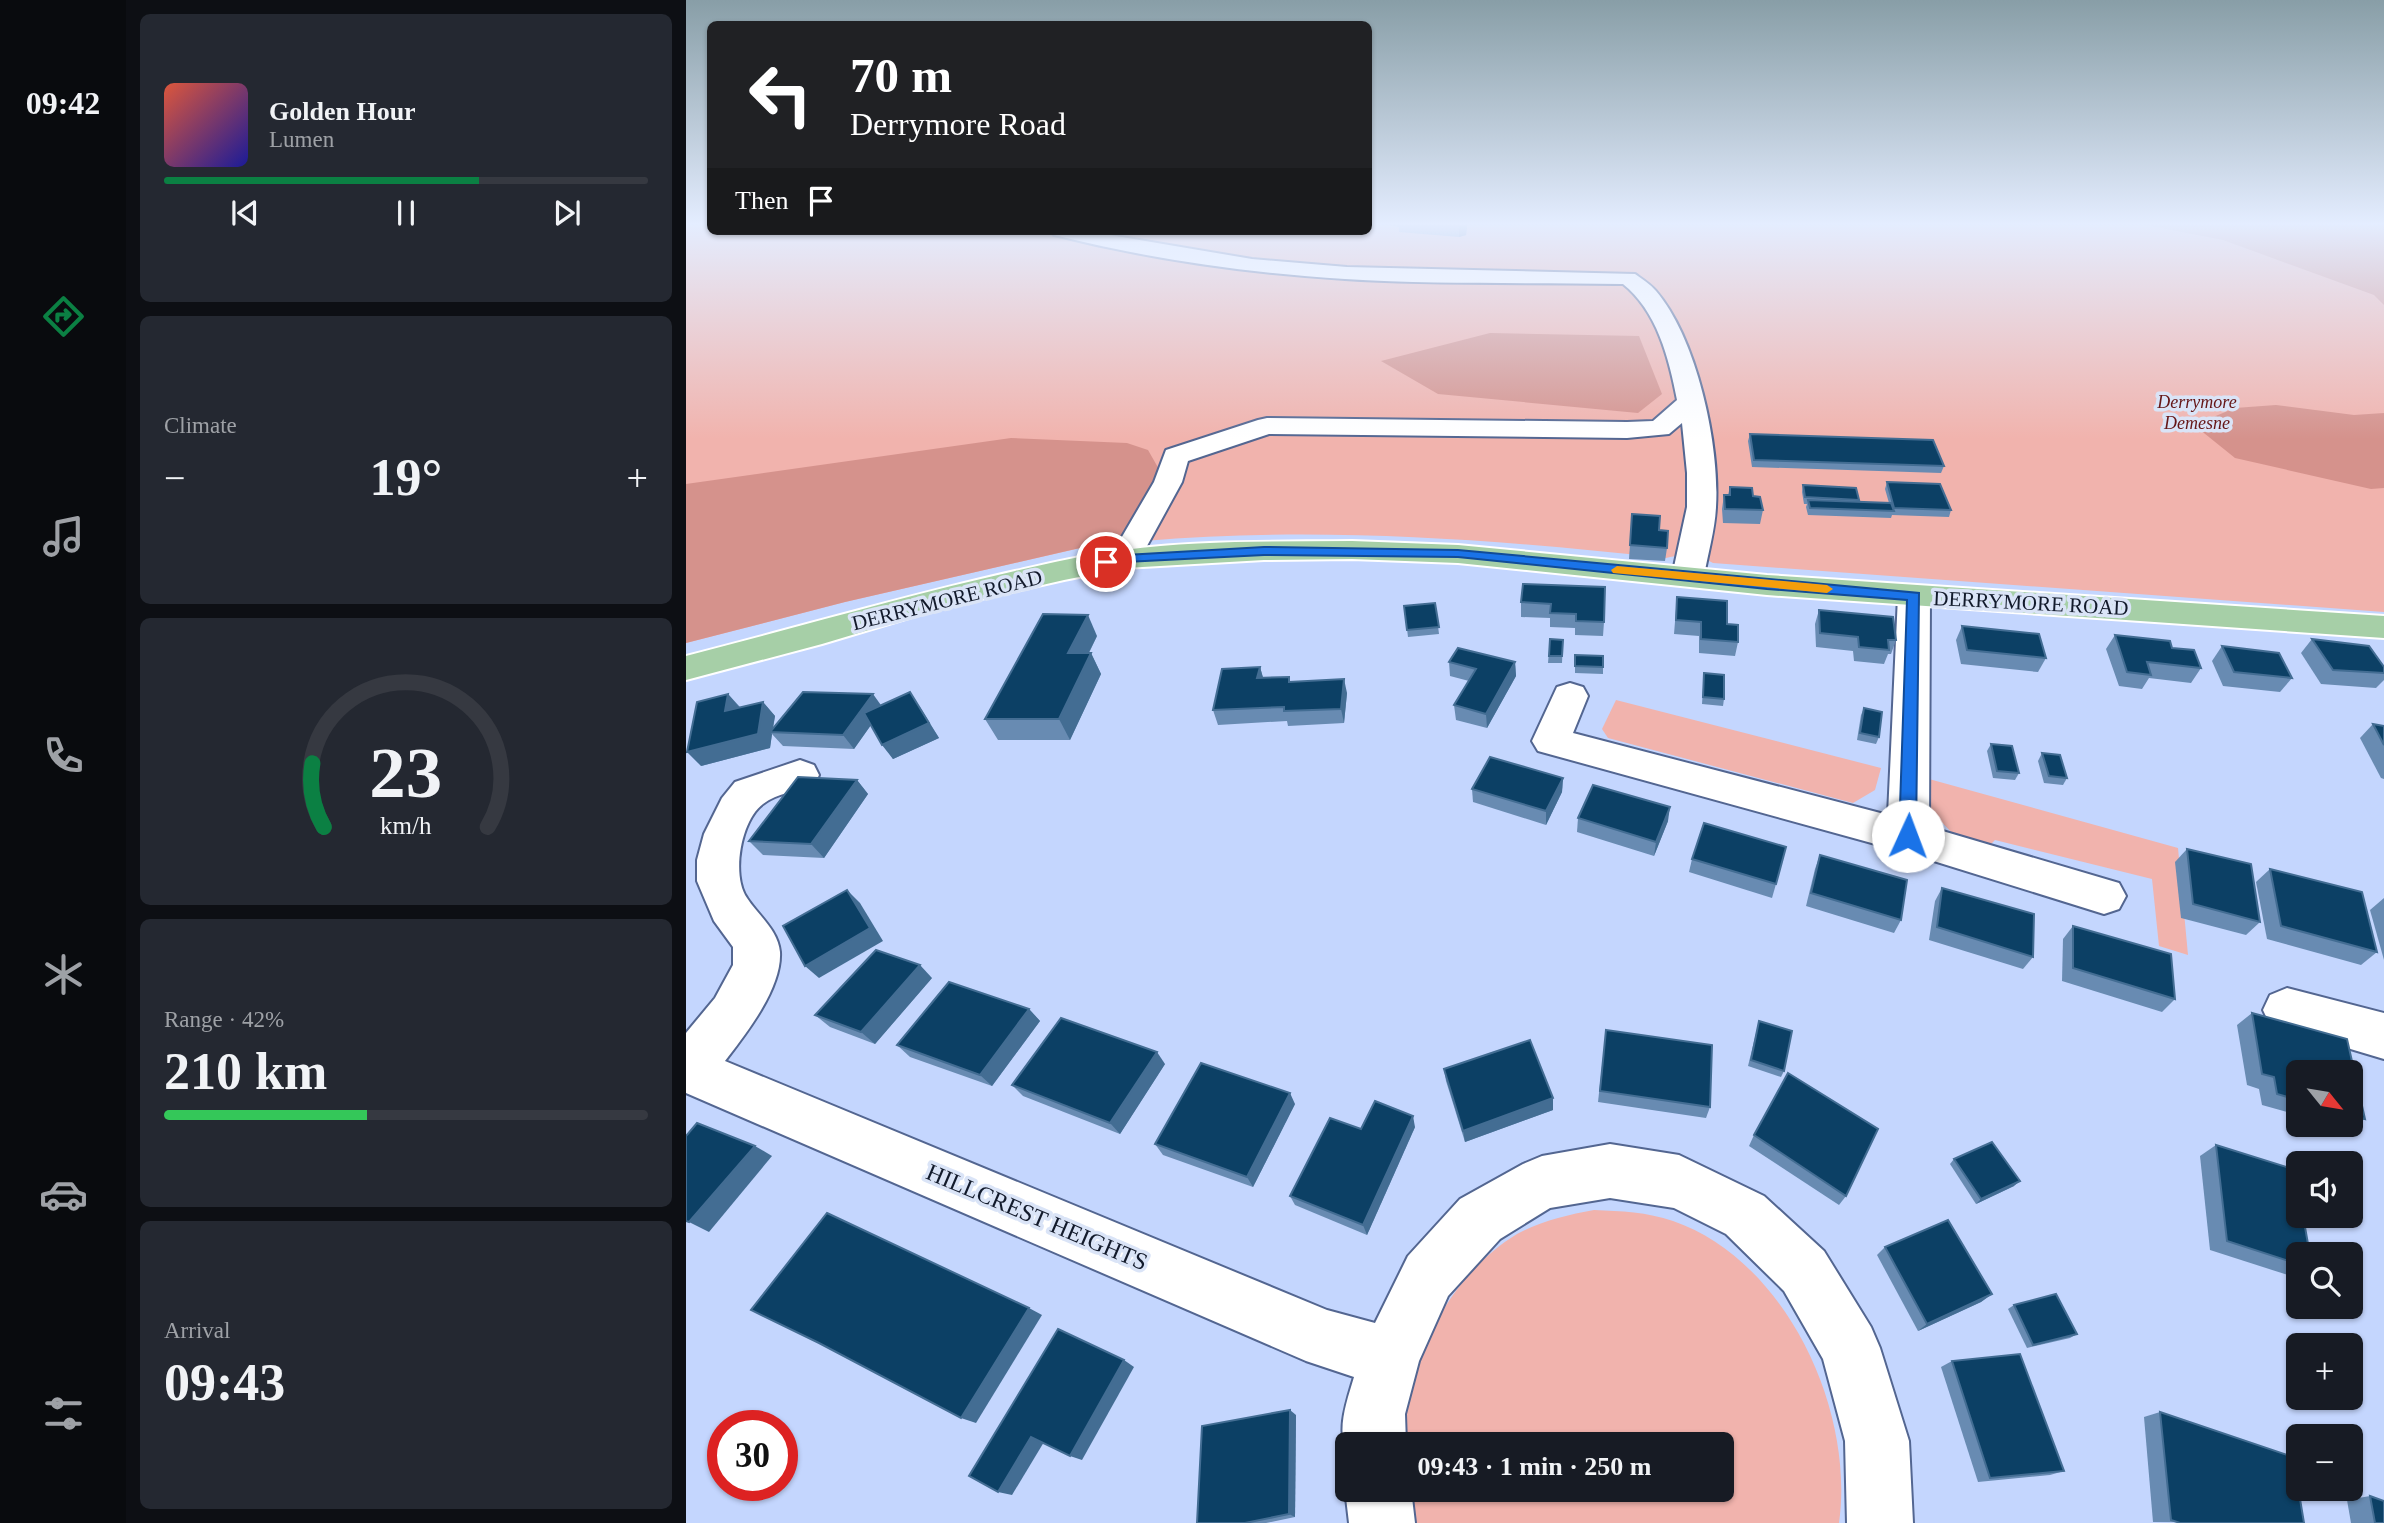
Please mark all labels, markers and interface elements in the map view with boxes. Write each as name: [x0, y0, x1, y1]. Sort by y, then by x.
text: 70 m: [850, 48, 952, 103]
icon: left: [735, 49, 826, 140]
text: 09:42: [26, 85, 100, 121]
text: Golden Hour: [269, 97, 416, 126]
text: Derrymore Road: [850, 106, 1066, 142]
text: Lumen: [269, 127, 334, 152]
icon: arrive: [802, 182, 840, 220]
text: Then: [735, 186, 788, 215]
icon: previous: [226, 194, 264, 232]
icon: pause: [387, 194, 425, 232]
icon: next: [548, 194, 586, 232]
icon: directions: [39, 292, 88, 341]
park label: Derrymore Demesne: [2156, 392, 2237, 433]
text: Climate: [164, 413, 237, 438]
text: 19°: [370, 449, 442, 506]
text: −: [164, 457, 185, 499]
text: +: [627, 457, 648, 499]
icon: music: [39, 512, 88, 561]
pin: [1076, 532, 1136, 592]
icon: arrive: [1087, 543, 1125, 581]
street label: DERRYMORE ROAD: [849, 565, 1045, 635]
street label: DERRYMORE ROAD: [1933, 586, 2129, 620]
icon: phone: [39, 731, 88, 780]
text: 23: [370, 733, 442, 814]
position arrow: [1871, 799, 1945, 873]
text: km/h: [380, 812, 432, 839]
icon: climate: [39, 950, 88, 999]
text: Range · 42%: [164, 1007, 284, 1032]
text: 210 km: [164, 1043, 327, 1100]
north arrow: [2286, 1060, 2362, 1138]
map controls: [2286, 1060, 2363, 1501]
button: sound: [2286, 1151, 2363, 1228]
street label: HILLCREST HEIGHTS: [923, 1159, 1151, 1275]
icon: car: [39, 1170, 88, 1219]
button: search: [2286, 1242, 2363, 1319]
text: Arrival: [164, 1318, 230, 1343]
button: +: [2286, 1333, 2363, 1410]
text: 09:43: [164, 1354, 285, 1411]
icon: filters: [39, 1389, 88, 1438]
speed limit sign: 30: [707, 1410, 798, 1501]
button: −: [2286, 1424, 2363, 1501]
text: 09:43 · 1 min · 250 m: [1418, 1452, 1652, 1481]

